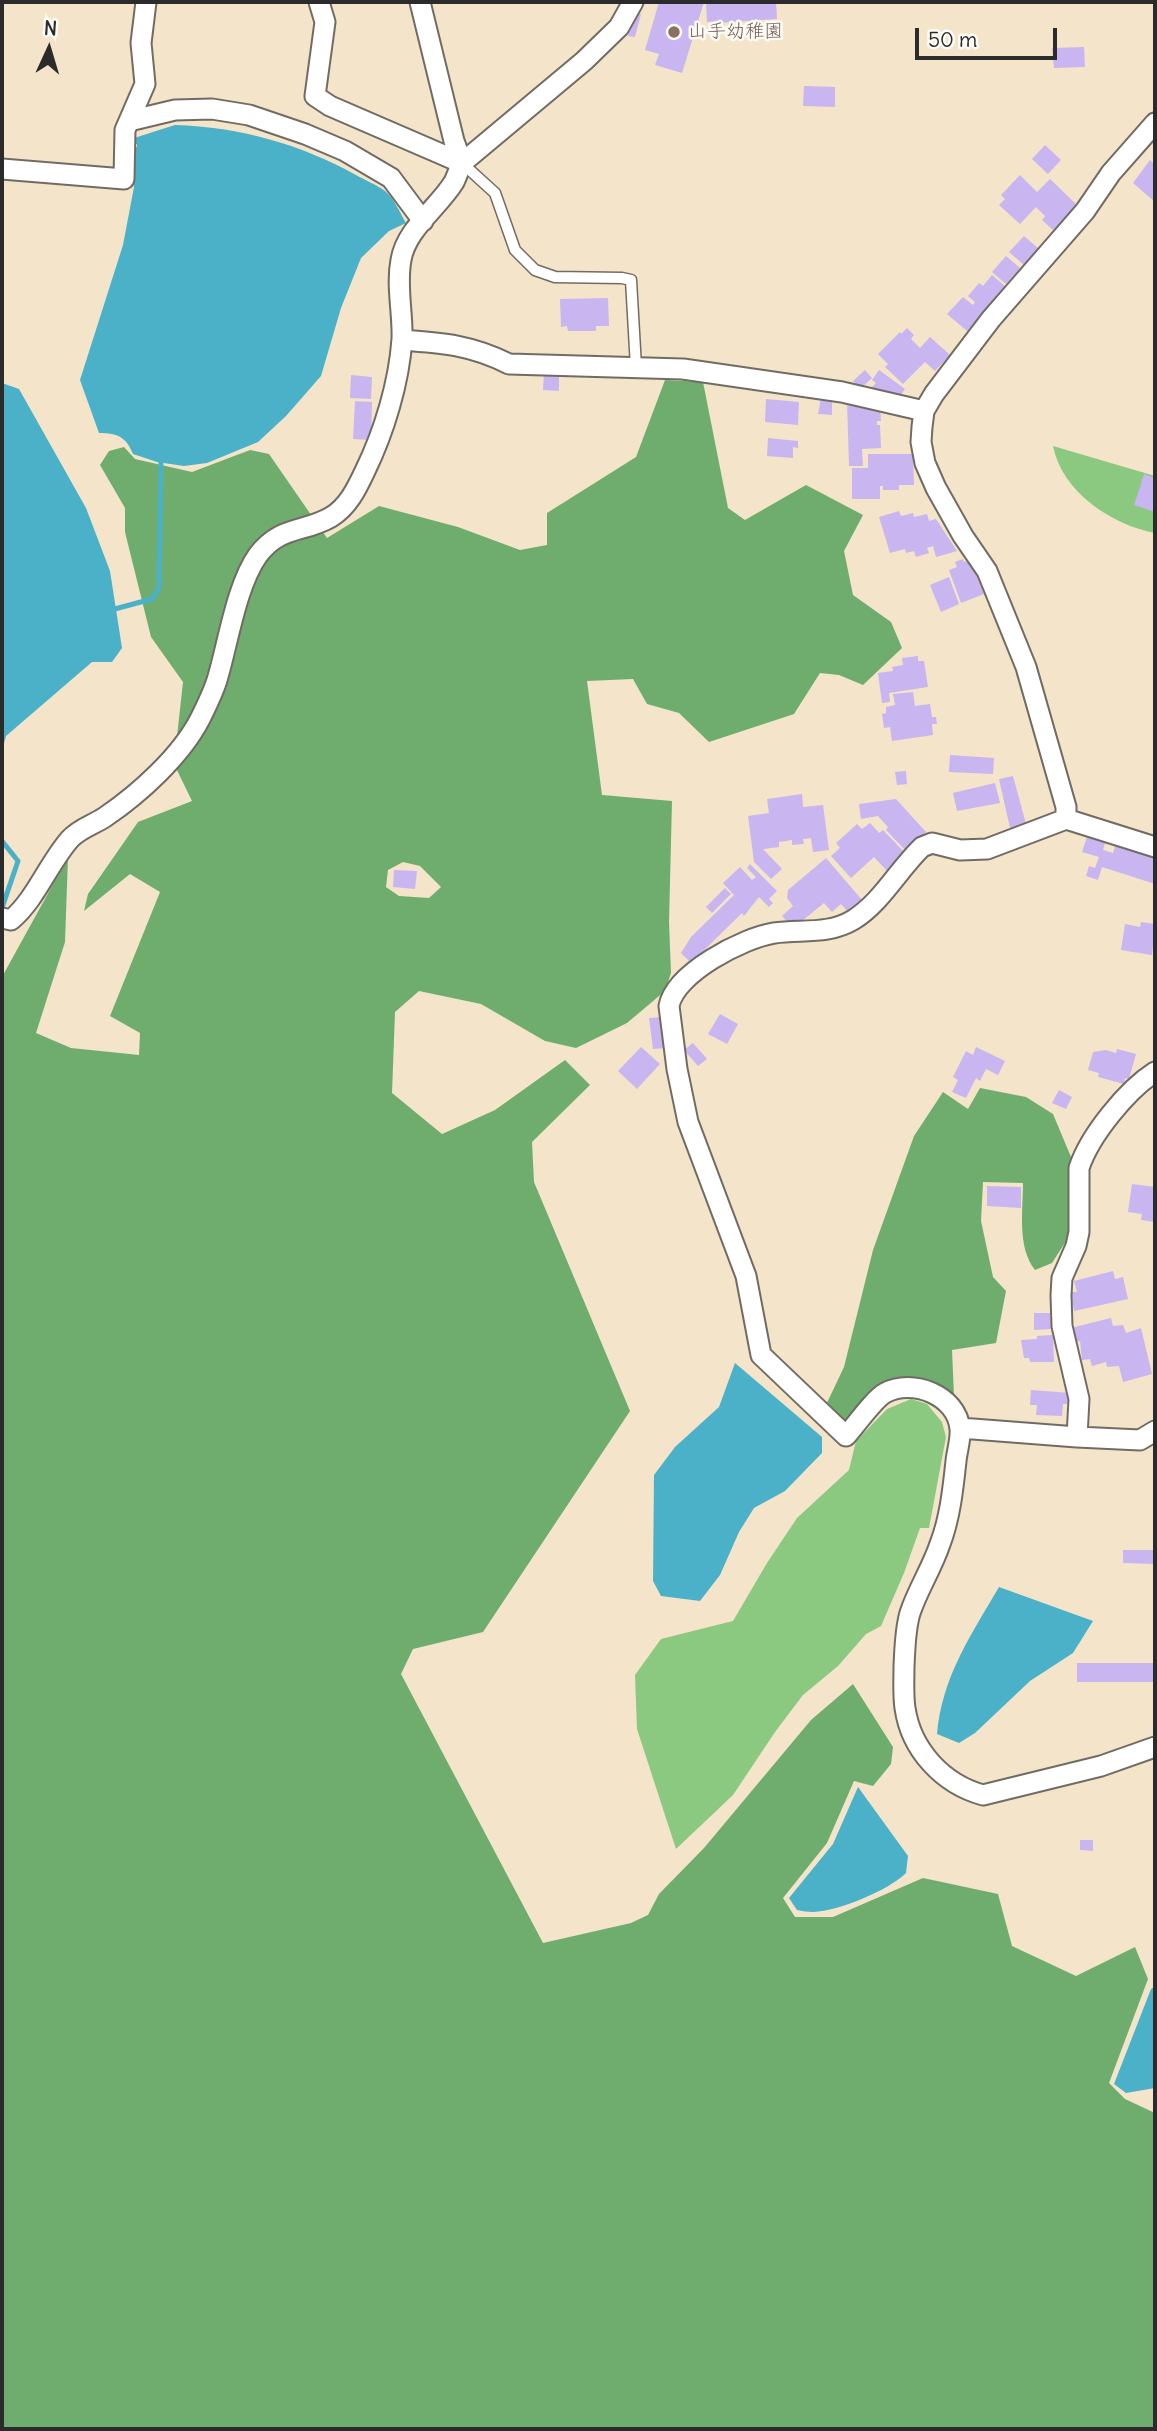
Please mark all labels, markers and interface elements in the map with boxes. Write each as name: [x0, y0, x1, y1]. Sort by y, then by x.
north arrow: [14, 14, 84, 84]
scale bar: [919, 14, 1061, 58]
text: N: [43, 16, 58, 40]
place label: 山手幼稚園: [688, 21, 783, 43]
marker: 山手幼稚園: [666, 24, 682, 40]
text: 50 m: [928, 26, 977, 53]

